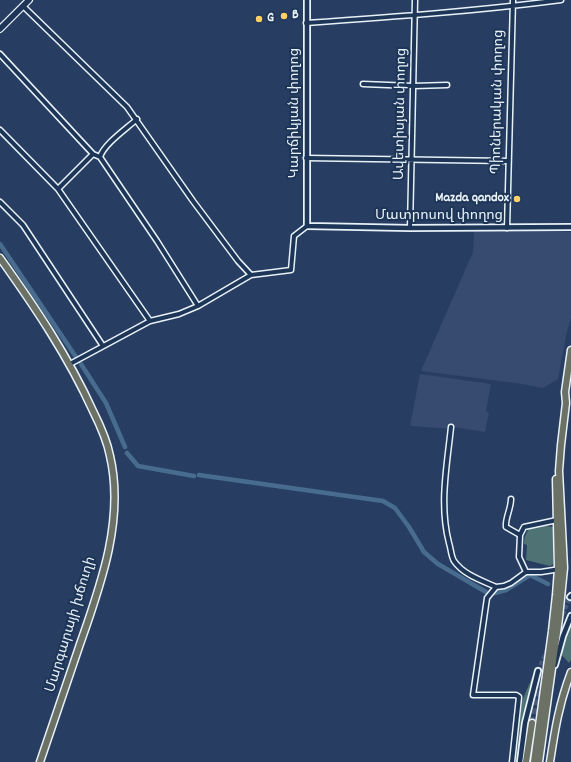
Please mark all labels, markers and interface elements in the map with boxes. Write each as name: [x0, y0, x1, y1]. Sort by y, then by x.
place label: B: [292, 8, 299, 24]
place label: G: [267, 11, 274, 27]
marker: B: [279, 11, 289, 21]
marker: G: [254, 14, 264, 24]
street label: Պիոներական փողոց: [489, 29, 509, 175]
street label: Կարճիկյան փողոց: [288, 48, 304, 178]
street label: Ավետիսյան փողոց: [392, 48, 412, 180]
place label: Mazda qandox: [435, 191, 509, 207]
marker: Mazda qandox: [512, 194, 522, 204]
street label: Մատրոսով փողոց: [375, 209, 503, 225]
street label: Մարգարայի խճուղի: [43, 555, 101, 695]

